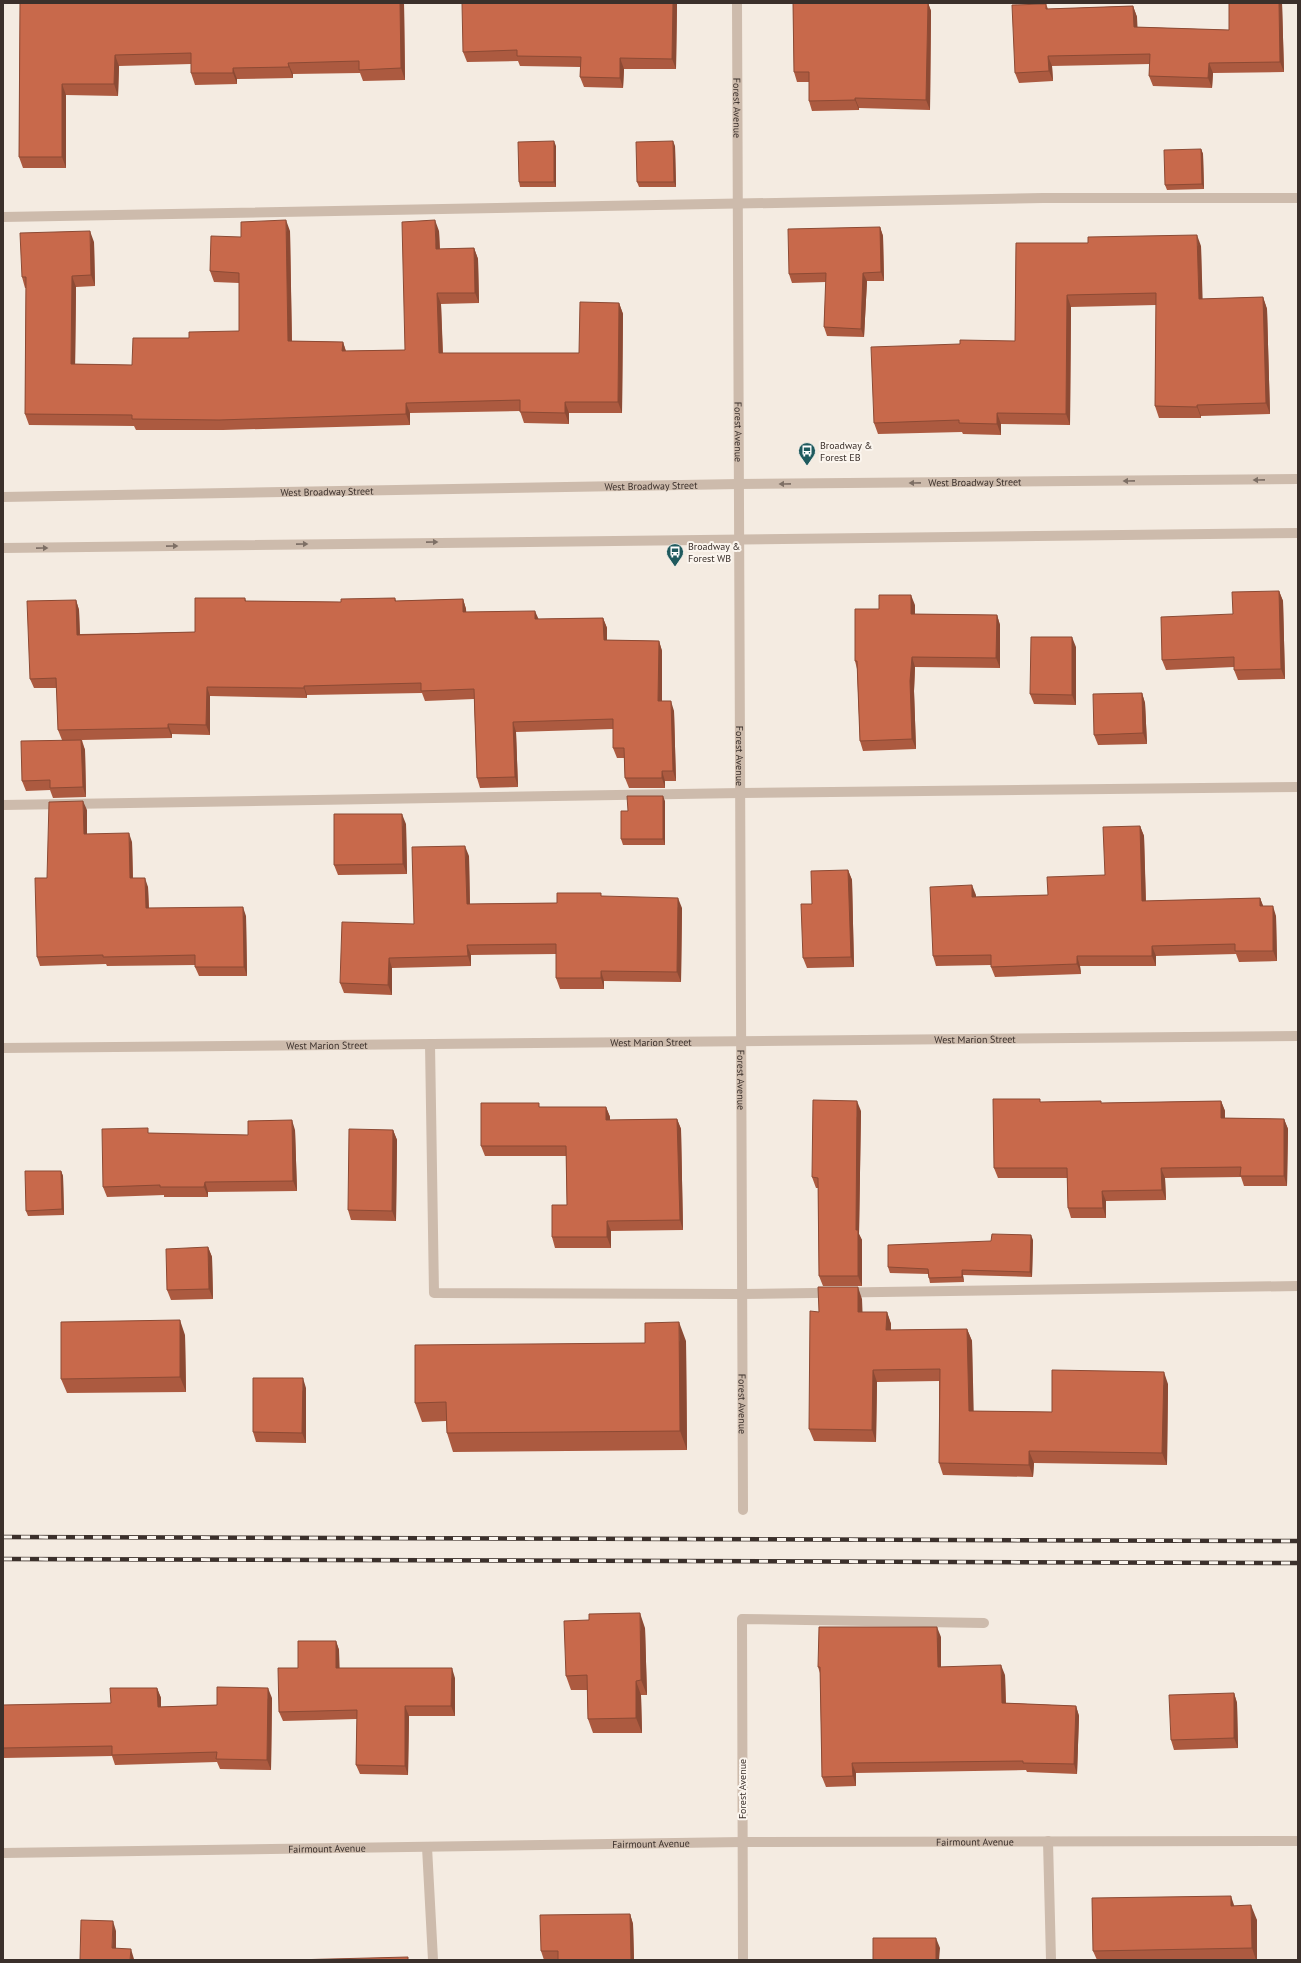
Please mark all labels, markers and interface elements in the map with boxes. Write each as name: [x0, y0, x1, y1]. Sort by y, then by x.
street label: Forest Avenue: [731, 78, 744, 138]
street label: Forest Avenue: [732, 402, 745, 462]
place label: Broadway & Forest EB: [820, 439, 872, 464]
bus stop icon: Broadway & Forest EB: [797, 441, 817, 466]
street label: West Broadway Street: [928, 475, 1022, 489]
one-way arrow: [1252, 477, 1265, 483]
street label: West Broadway Street: [604, 478, 698, 493]
one-way arrow: [1122, 478, 1135, 484]
one-way arrow: [908, 480, 921, 486]
one-way arrow: [778, 481, 791, 487]
street label: West Broadway Street: [280, 484, 374, 499]
one-way arrow: [426, 539, 438, 546]
place label: Broadway & Forest WB: [688, 540, 740, 565]
one-way arrow: [296, 541, 309, 547]
bus stop icon: Broadway & Forest WB: [665, 542, 685, 567]
one-way arrow: [166, 543, 179, 549]
one-way arrow: [36, 545, 49, 551]
street label: Forest Avenue: [733, 726, 747, 786]
street label: West Marion Street: [934, 1032, 1016, 1046]
street label: West Marion Street: [610, 1035, 692, 1049]
street label: West Marion Street: [286, 1038, 368, 1052]
street label: Forest Avenue: [735, 1050, 748, 1110]
street label: Forest Avenue: [736, 1374, 749, 1434]
street label: Forest Avenue: [736, 1759, 749, 1819]
street label: Fairmount Avenue: [936, 1835, 1014, 1848]
street label: Fairmount Avenue: [612, 1836, 690, 1850]
street label: Fairmount Avenue: [288, 1841, 366, 1855]

